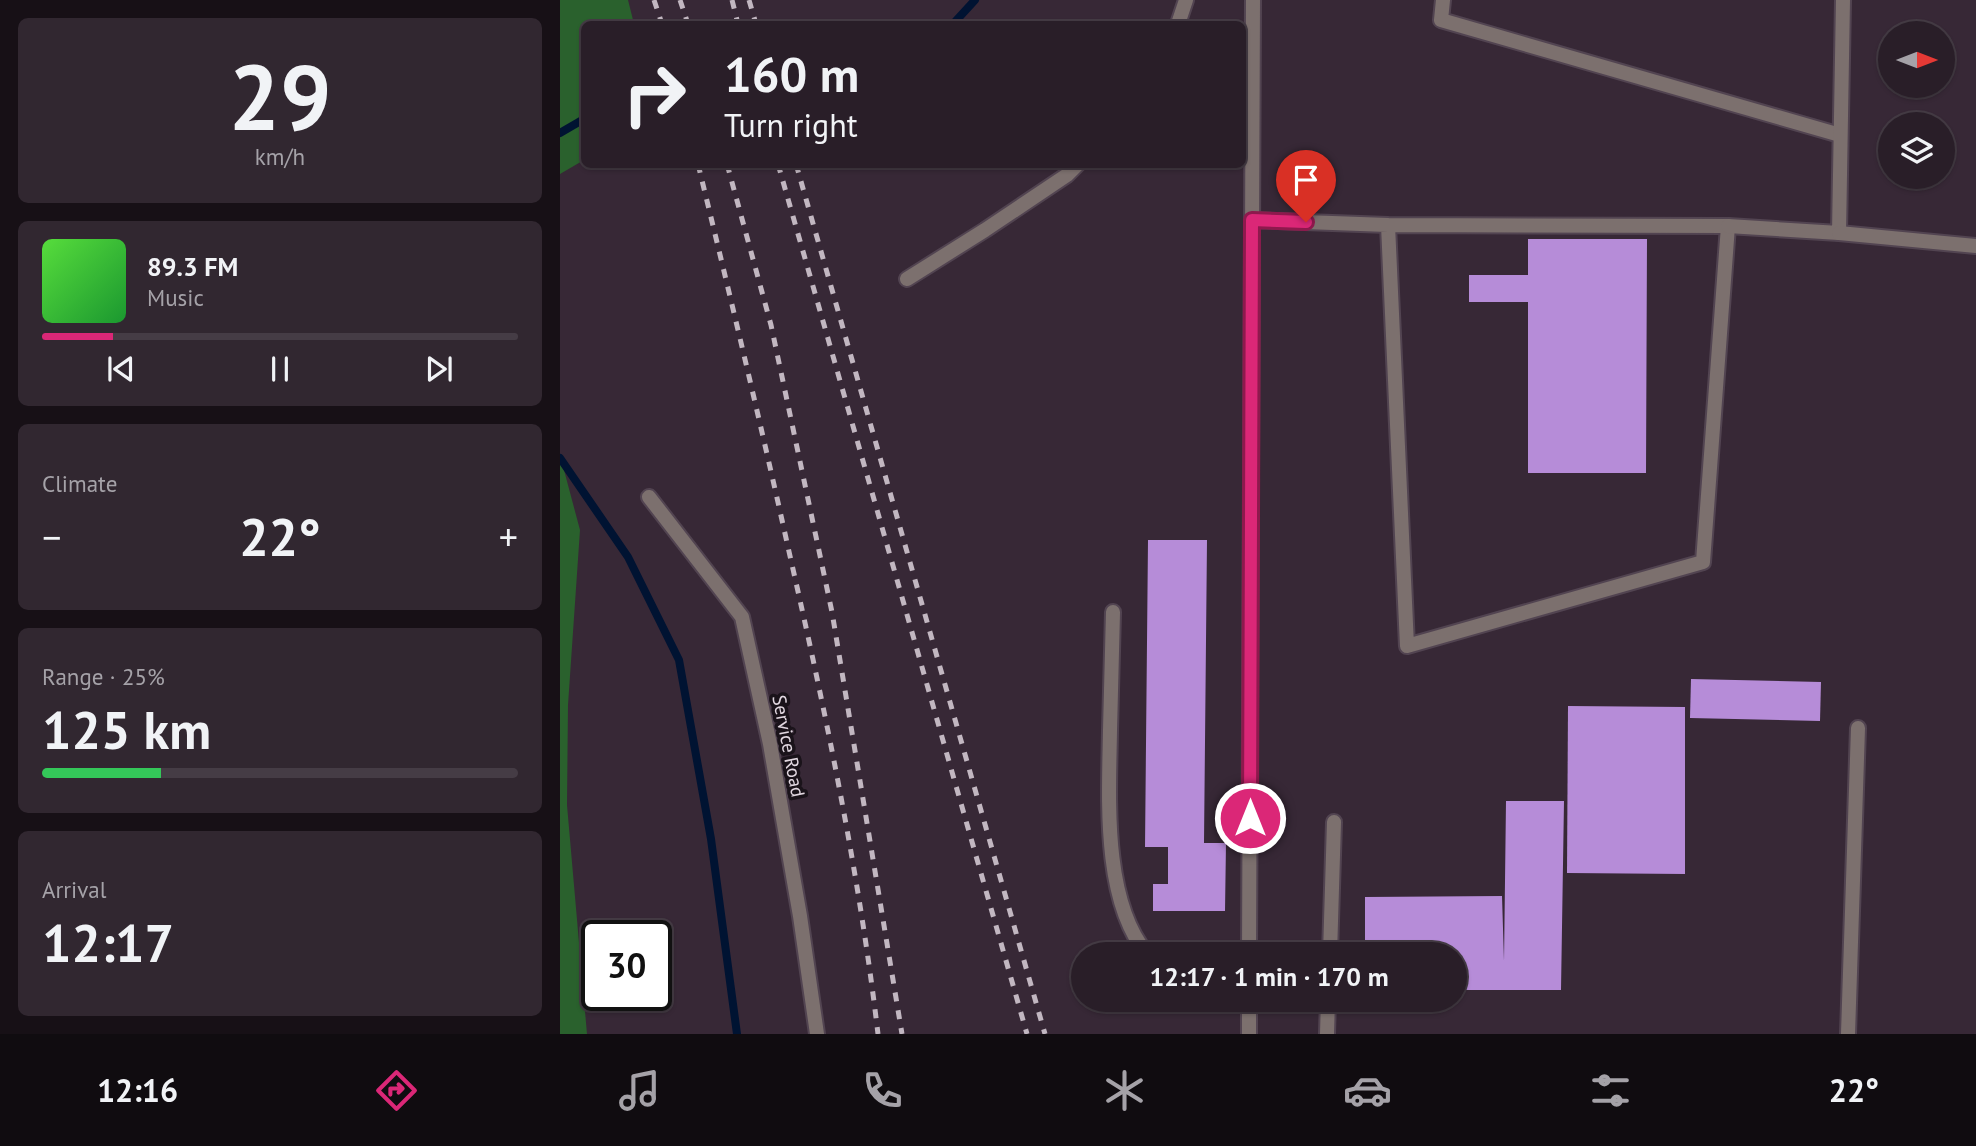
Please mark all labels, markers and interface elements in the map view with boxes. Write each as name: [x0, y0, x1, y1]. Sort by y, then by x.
north arrow: [1878, 21, 1955, 98]
map controls: [1878, 21, 1955, 189]
text: 29: [228, 37, 332, 155]
text: 160 m: [724, 42, 859, 106]
icon: right: [609, 49, 700, 140]
text: Turn right: [724, 104, 858, 146]
button: layers: [1878, 112, 1955, 189]
text: km/h: [255, 142, 305, 171]
pin: [1276, 150, 1336, 222]
icon: arrive: [1287, 161, 1325, 199]
text: 89.3 FM: [147, 250, 238, 283]
text: Music: [147, 283, 204, 312]
icon: previous: [102, 350, 140, 388]
icon: pause: [261, 350, 299, 388]
icon: next: [420, 350, 458, 388]
text: Climate: [42, 469, 117, 498]
text: 22°: [239, 503, 321, 570]
text: −: [42, 512, 61, 561]
text: +: [499, 512, 518, 561]
text: Range · 25%: [42, 662, 165, 691]
street label: Service Road: [767, 693, 811, 799]
text: 125 km: [42, 696, 211, 763]
position arrow: [1213, 781, 1287, 855]
text: Arrival: [42, 875, 106, 904]
text: 12:17: [42, 909, 174, 976]
speed limit sign: 30: [581, 920, 672, 1011]
text: 12:17 · 1 min · 170 m: [1149, 960, 1389, 993]
icon: directions: [372, 1066, 421, 1115]
icon: music: [615, 1066, 664, 1115]
icon: phone: [858, 1066, 907, 1115]
icon: climate: [1100, 1066, 1149, 1115]
icon: car: [1343, 1066, 1392, 1115]
icon: filters: [1586, 1066, 1635, 1115]
text: 12:16: [97, 1069, 178, 1111]
text: 22°: [1829, 1069, 1879, 1111]

